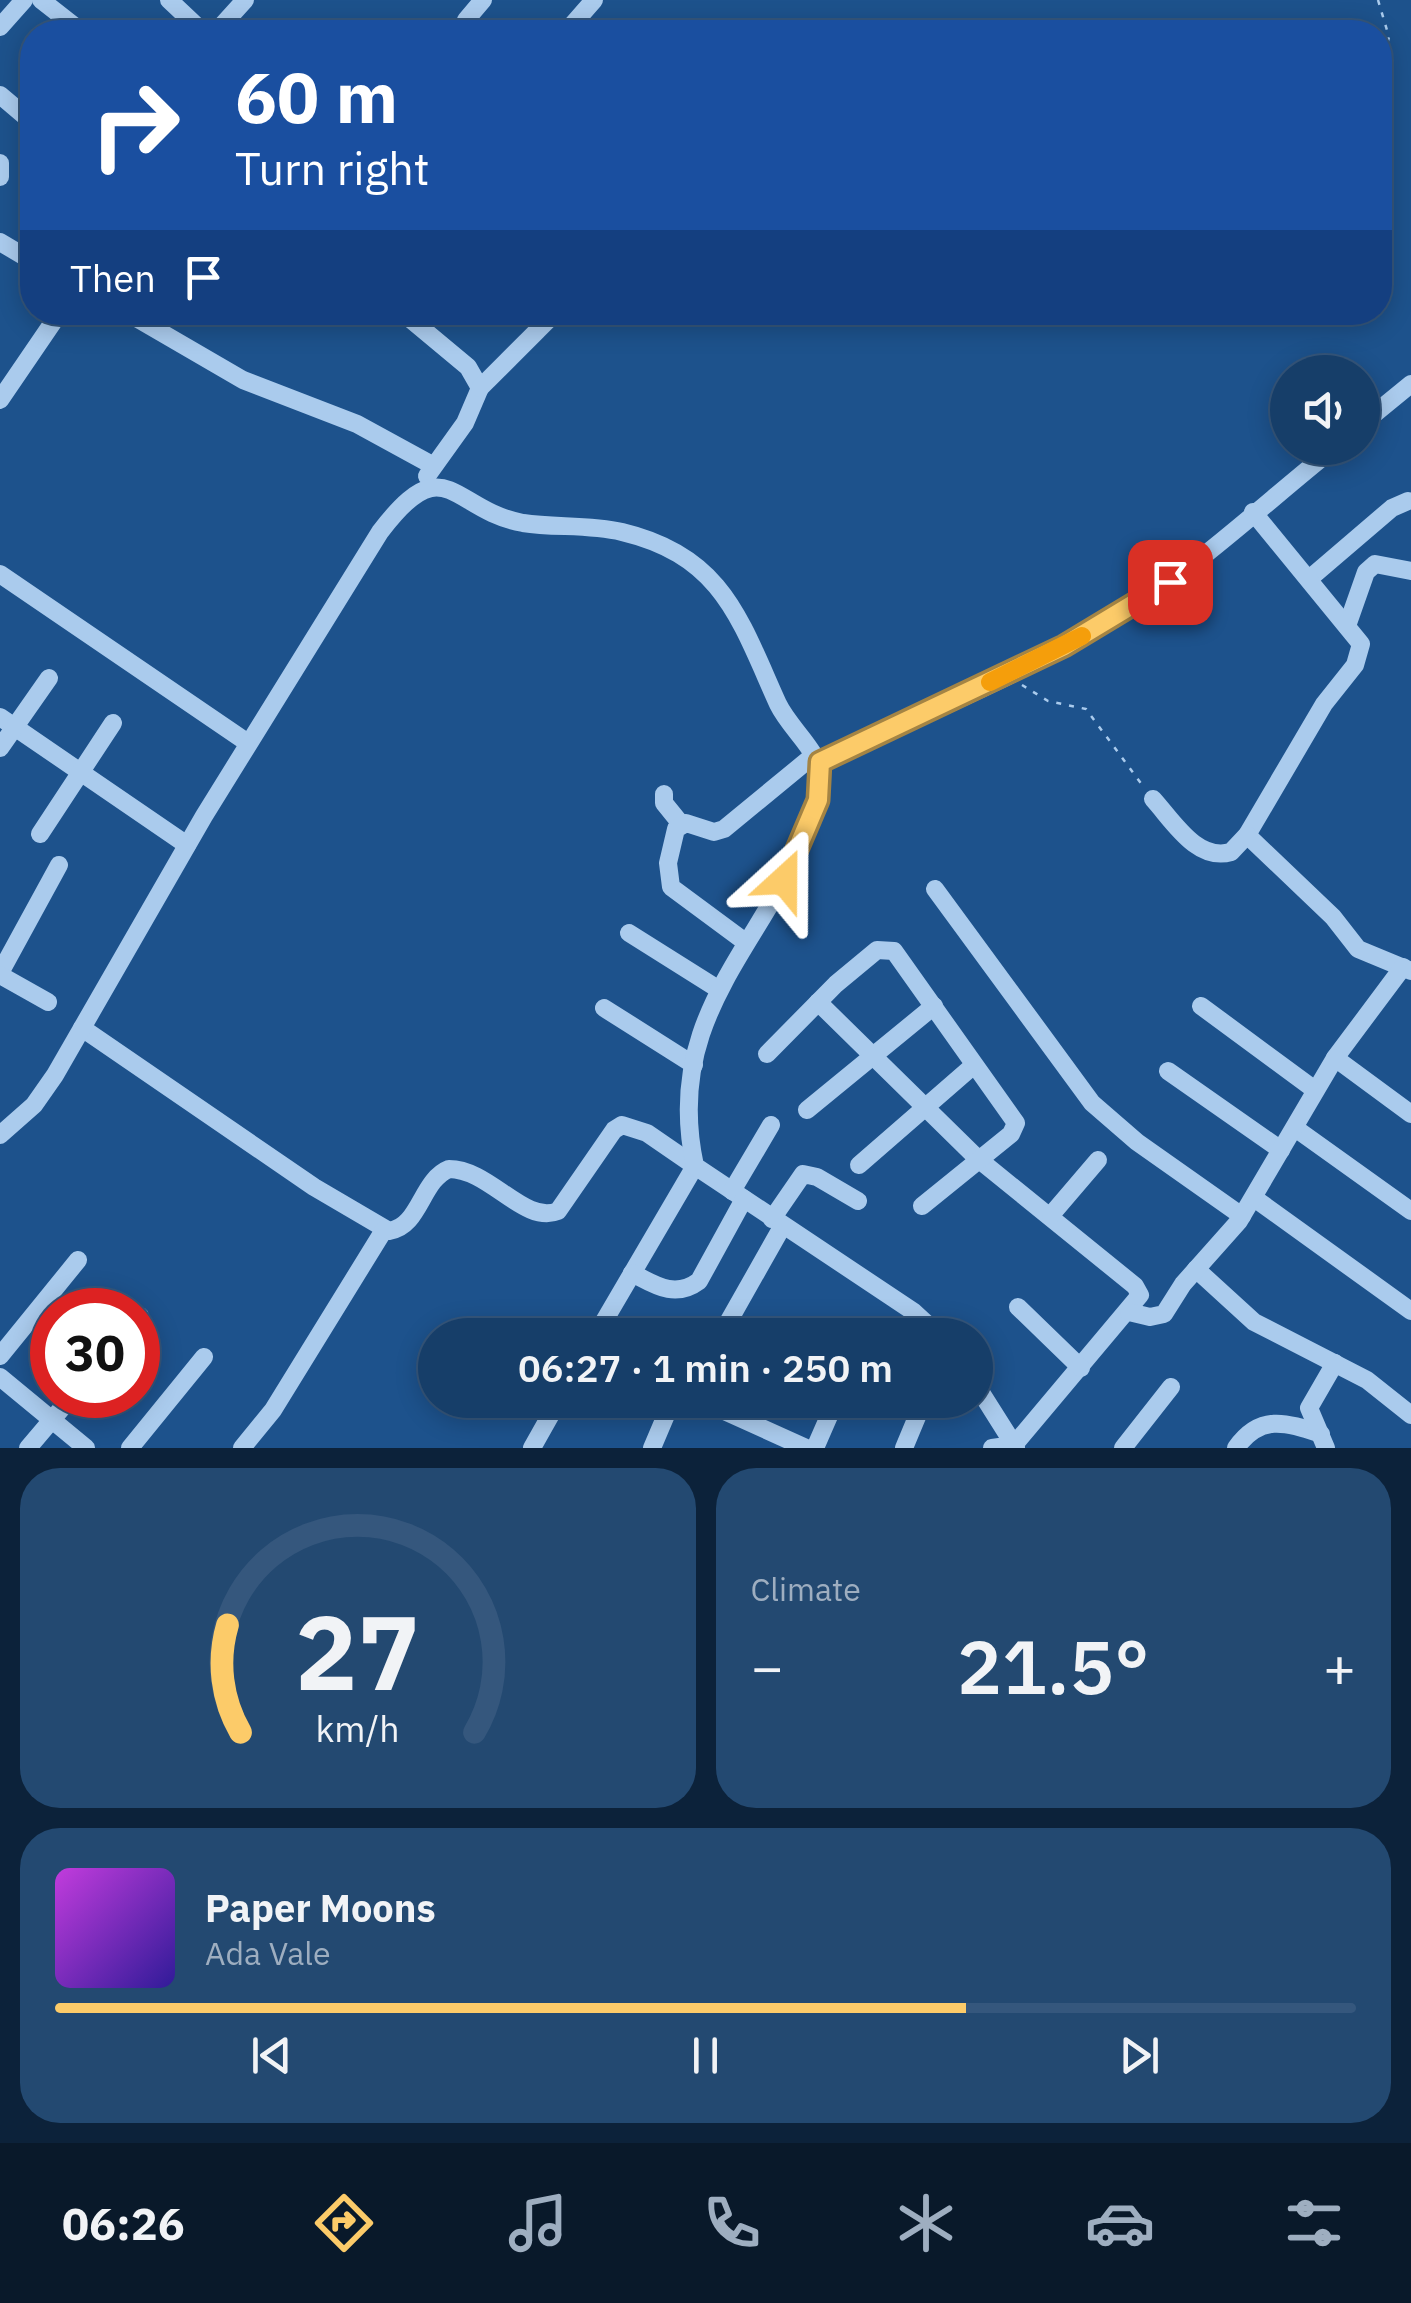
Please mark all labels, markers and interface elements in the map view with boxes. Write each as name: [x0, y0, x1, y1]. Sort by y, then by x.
text: 60 m: [235, 51, 398, 142]
icon: right: [70, 60, 200, 190]
text: Turn right: [235, 139, 430, 197]
icon: arrive: [176, 250, 231, 305]
text: Then: [70, 253, 156, 302]
map controls: [1270, 355, 1380, 465]
button: sound: [1270, 355, 1380, 465]
pin: [1128, 540, 1213, 625]
icon: arrive: [1143, 555, 1198, 610]
position arrow: [732, 828, 836, 932]
speed limit sign: 30: [30, 1288, 160, 1418]
text: 06:27 · 1 min · 250 m: [518, 1343, 893, 1392]
text: Climate: [751, 1568, 861, 1610]
text: 27: [295, 1583, 420, 1719]
text: 21.5°: [957, 1617, 1150, 1715]
text: −: [751, 1631, 784, 1702]
text: +: [1323, 1631, 1356, 1702]
text: km/h: [316, 1705, 400, 1752]
text: Paper Moons: [205, 1883, 436, 1932]
text: Ada Vale: [205, 1932, 331, 1974]
icon: previous: [244, 2028, 299, 2083]
icon: pause: [678, 2028, 733, 2083]
icon: next: [1112, 2028, 1167, 2083]
icon: directions: [309, 2188, 379, 2258]
icon: music: [503, 2188, 573, 2258]
icon: phone: [697, 2188, 767, 2258]
icon: climate: [891, 2188, 961, 2258]
icon: car: [1085, 2188, 1155, 2258]
icon: filters: [1279, 2188, 1349, 2258]
text: 06:26: [62, 2194, 185, 2252]

